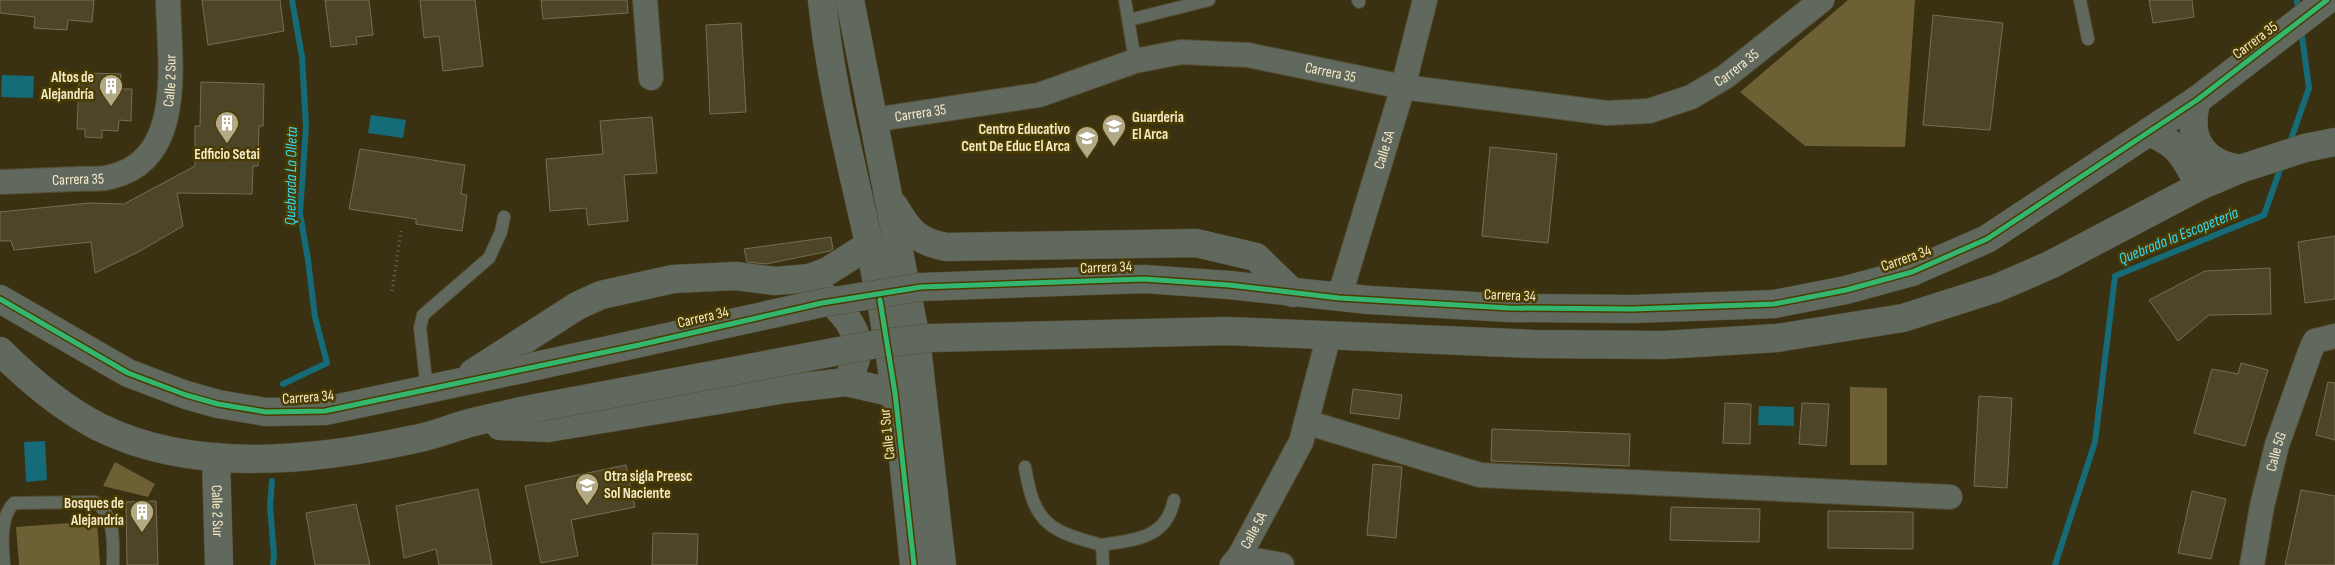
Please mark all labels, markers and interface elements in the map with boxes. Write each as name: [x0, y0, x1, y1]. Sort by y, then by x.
street label: Carrera 35: [2229, 17, 2282, 64]
street label: Carrera 35: [1711, 45, 1763, 91]
street label: Calle 2 Sur: [159, 53, 181, 108]
street label: Carrera 35: [1303, 58, 1358, 87]
place label: Altos de Alejandría: [40, 68, 94, 104]
building icon: Altos de Alejandría: [98, 73, 124, 107]
street label: Carrera 35: [894, 100, 948, 127]
place label: Guarderia El Arca: [1132, 108, 1184, 144]
building icon: Edficio Setai: [214, 110, 240, 144]
school or university icon: Guarderia El Arca: [1101, 113, 1127, 147]
place label: Centro Educativo Cent De Educ El Arca: [961, 120, 1070, 156]
school or university icon: Centro Educativo Cent De Educ El Arca: [1074, 125, 1100, 159]
water label: Quebrada La Olleta: [281, 126, 302, 226]
street label: Calle 5A: [1370, 128, 1399, 171]
place label: Edficio Setai: [194, 145, 260, 164]
street label: Carrera 35: [52, 169, 105, 190]
water label: Quebrada la Escopetería: [2116, 204, 2242, 269]
street label: Carrera 34: [1878, 241, 1934, 276]
street label: Carrera 34: [1080, 257, 1132, 278]
street label: Carrera 34: [1484, 285, 1536, 306]
street label: Carrera 34: [676, 302, 731, 333]
street label: Carrera 34: [281, 386, 335, 409]
street label: Calle 1 Sur: [875, 407, 900, 461]
street label: Calle 5G: [2262, 429, 2291, 473]
place label: Otra sigla Preesc Sol Naciente: [604, 467, 692, 503]
school or university icon: Otra sigla Preesc Sol Naciente: [574, 472, 600, 506]
street label: Calle 2 Sur: [207, 485, 227, 538]
place label: Bosques de Alejandría: [64, 494, 124, 530]
building icon: Bosques de Alejandría: [129, 499, 155, 533]
street label: Calle 5A: [1236, 508, 1272, 552]

